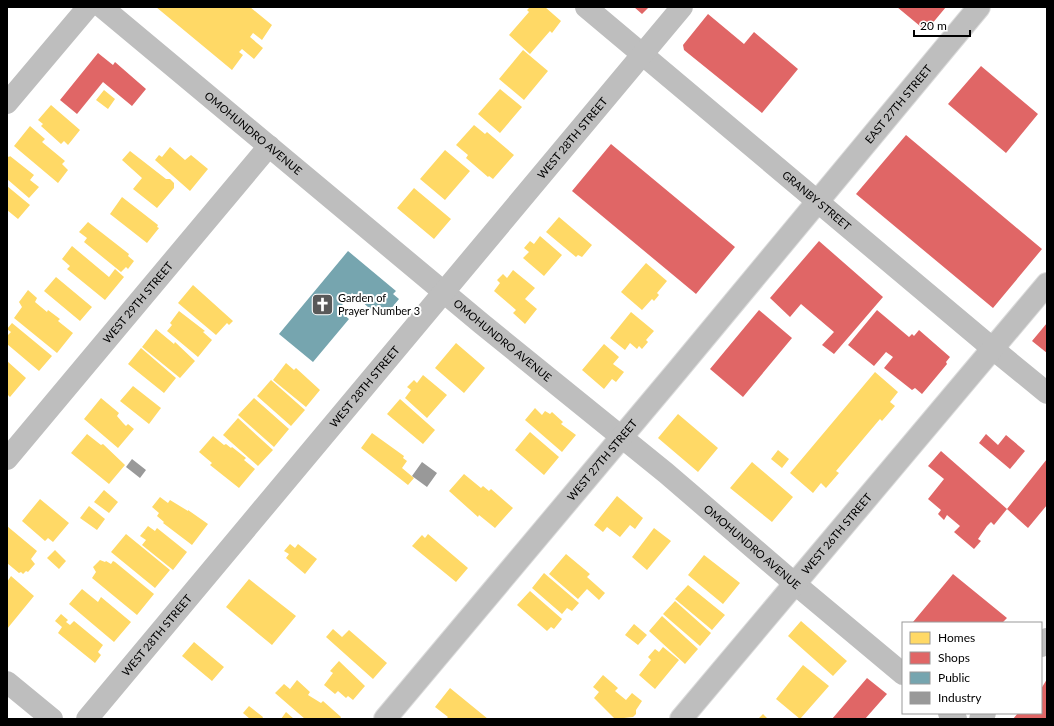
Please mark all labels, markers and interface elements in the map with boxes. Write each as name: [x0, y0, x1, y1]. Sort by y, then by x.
scale bar: [914, 12, 970, 38]
text: 20 m: [920, 18, 947, 33]
street label: EAST 27TH STREET: [862, 62, 935, 146]
street label: OMOHUNDRO AVENUE: [202, 89, 305, 177]
street label: WEST 28TH STREET: [534, 94, 610, 181]
street label: GRANBY STREET: [780, 168, 854, 233]
street label: WEST 29TH STREET: [100, 259, 176, 345]
church icon: Garden of Prayer Number 3: [310, 291, 336, 317]
place label: Garden of Prayer Number 3: [338, 291, 420, 317]
street label: OMOHUNDRO AVENUE: [451, 296, 554, 384]
street label: WEST 28TH STREET: [327, 343, 402, 430]
street label: WEST 27TH STREET: [564, 416, 640, 503]
street label: WEST 26TH STREET: [799, 490, 874, 577]
street label: OMOHUNDRO AVENUE: [702, 502, 803, 591]
street label: WEST 28TH STREET: [119, 591, 194, 678]
legend: [902, 622, 1042, 714]
text: Homes: [938, 630, 975, 645]
text: Shops: [938, 650, 970, 665]
text: Public: [938, 670, 970, 685]
text: Industry: [938, 690, 982, 705]

